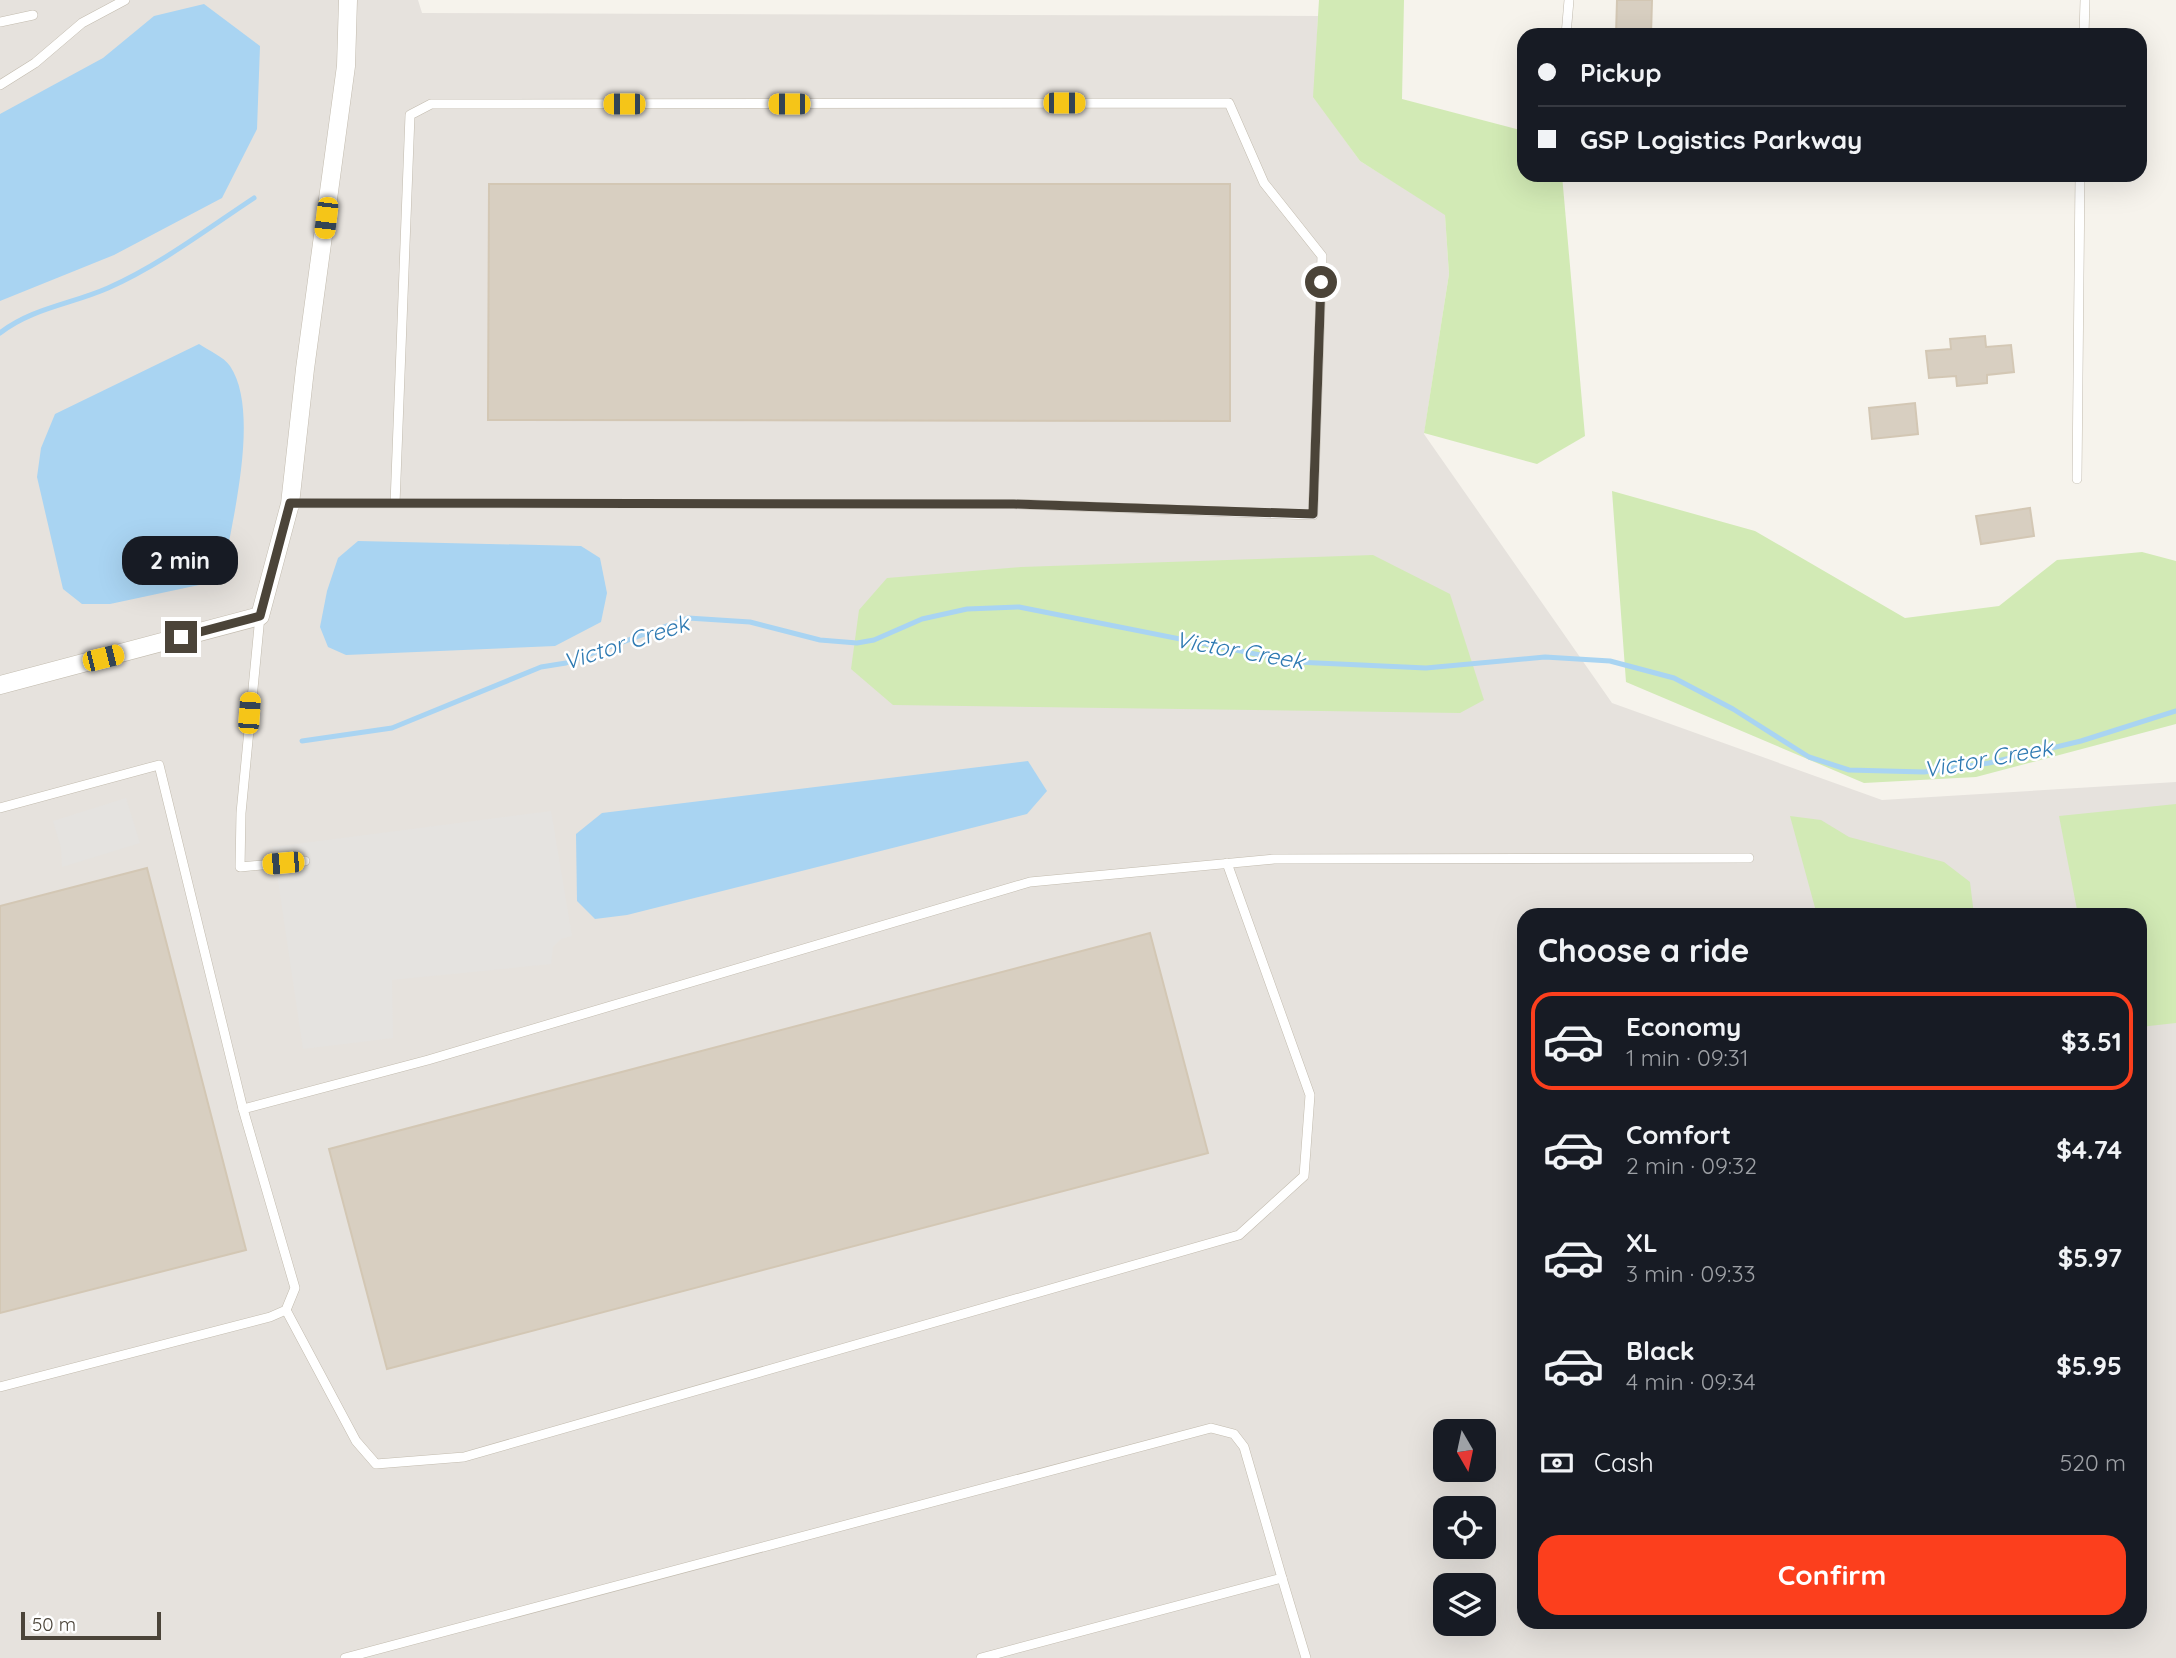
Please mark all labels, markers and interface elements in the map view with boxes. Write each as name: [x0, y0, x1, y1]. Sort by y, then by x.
text: Pickup: [1580, 56, 1662, 89]
car: [1044, 93, 1086, 114]
car: [604, 94, 646, 115]
car: [769, 94, 811, 115]
text: GSP Logistics Parkway: [1580, 123, 1862, 156]
car: [314, 196, 339, 240]
route start: [1305, 266, 1337, 298]
callout: 2 min: [123, 536, 239, 584]
text: 2 min: [150, 546, 210, 575]
water label: Victor Creek: [559, 608, 694, 676]
route end: [165, 621, 197, 653]
water label: Victor Creek: [1173, 624, 1308, 676]
car: [81, 643, 126, 673]
car: [238, 691, 261, 735]
water label: Victor Creek: [1921, 732, 2056, 784]
car: [262, 851, 305, 875]
text: Choose a ride: [1538, 930, 1750, 970]
icon: car: [1542, 1010, 1605, 1073]
text: Economy: [1626, 1010, 1741, 1043]
text: $3.51: [2061, 1025, 2122, 1058]
text: 1 min · 09:31: [1626, 1043, 1748, 1072]
icon: car: [1542, 1118, 1605, 1181]
text: Comfort: [1626, 1118, 1731, 1151]
text: $4.74: [2056, 1133, 2122, 1166]
text: 2 min · 09:32: [1626, 1151, 1757, 1180]
icon: car: [1542, 1226, 1605, 1289]
text: XL: [1626, 1226, 1658, 1259]
text: $5.97: [2058, 1241, 2122, 1274]
text: 3 min · 09:33: [1626, 1259, 1756, 1288]
icon: car: [1542, 1334, 1605, 1397]
text: Black: [1626, 1334, 1695, 1367]
text: $5.95: [2056, 1349, 2122, 1382]
text: 4 min · 09:34: [1626, 1367, 1756, 1396]
north arrow: [1433, 1419, 1496, 1482]
map controls: [1433, 1419, 1496, 1636]
icon: cash: [1538, 1444, 1576, 1482]
text: Cash: [1594, 1446, 1654, 1479]
text: 520 m: [2060, 1448, 2126, 1477]
button: locate: [1433, 1496, 1496, 1559]
button: Confirm: [1538, 1535, 2126, 1615]
button: layers: [1433, 1573, 1496, 1636]
scale bar: [21, 1609, 161, 1641]
text: 50 m: [32, 1612, 76, 1636]

